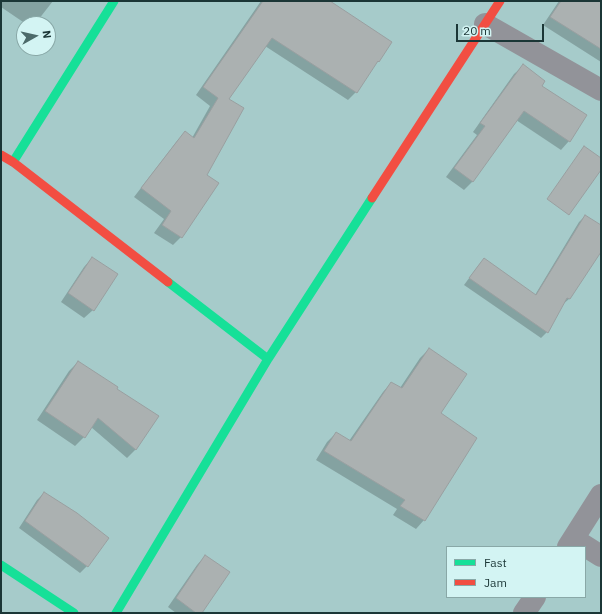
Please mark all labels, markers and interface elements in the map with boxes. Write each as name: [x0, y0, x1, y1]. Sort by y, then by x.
north arrow: [16, 16, 56, 56]
scale bar: [458, 16, 546, 42]
text: 20 m: [463, 23, 491, 38]
text: N: [39, 30, 54, 39]
legend: [446, 546, 586, 598]
text: Fast: [484, 555, 507, 570]
text: Jam: [484, 575, 507, 590]

